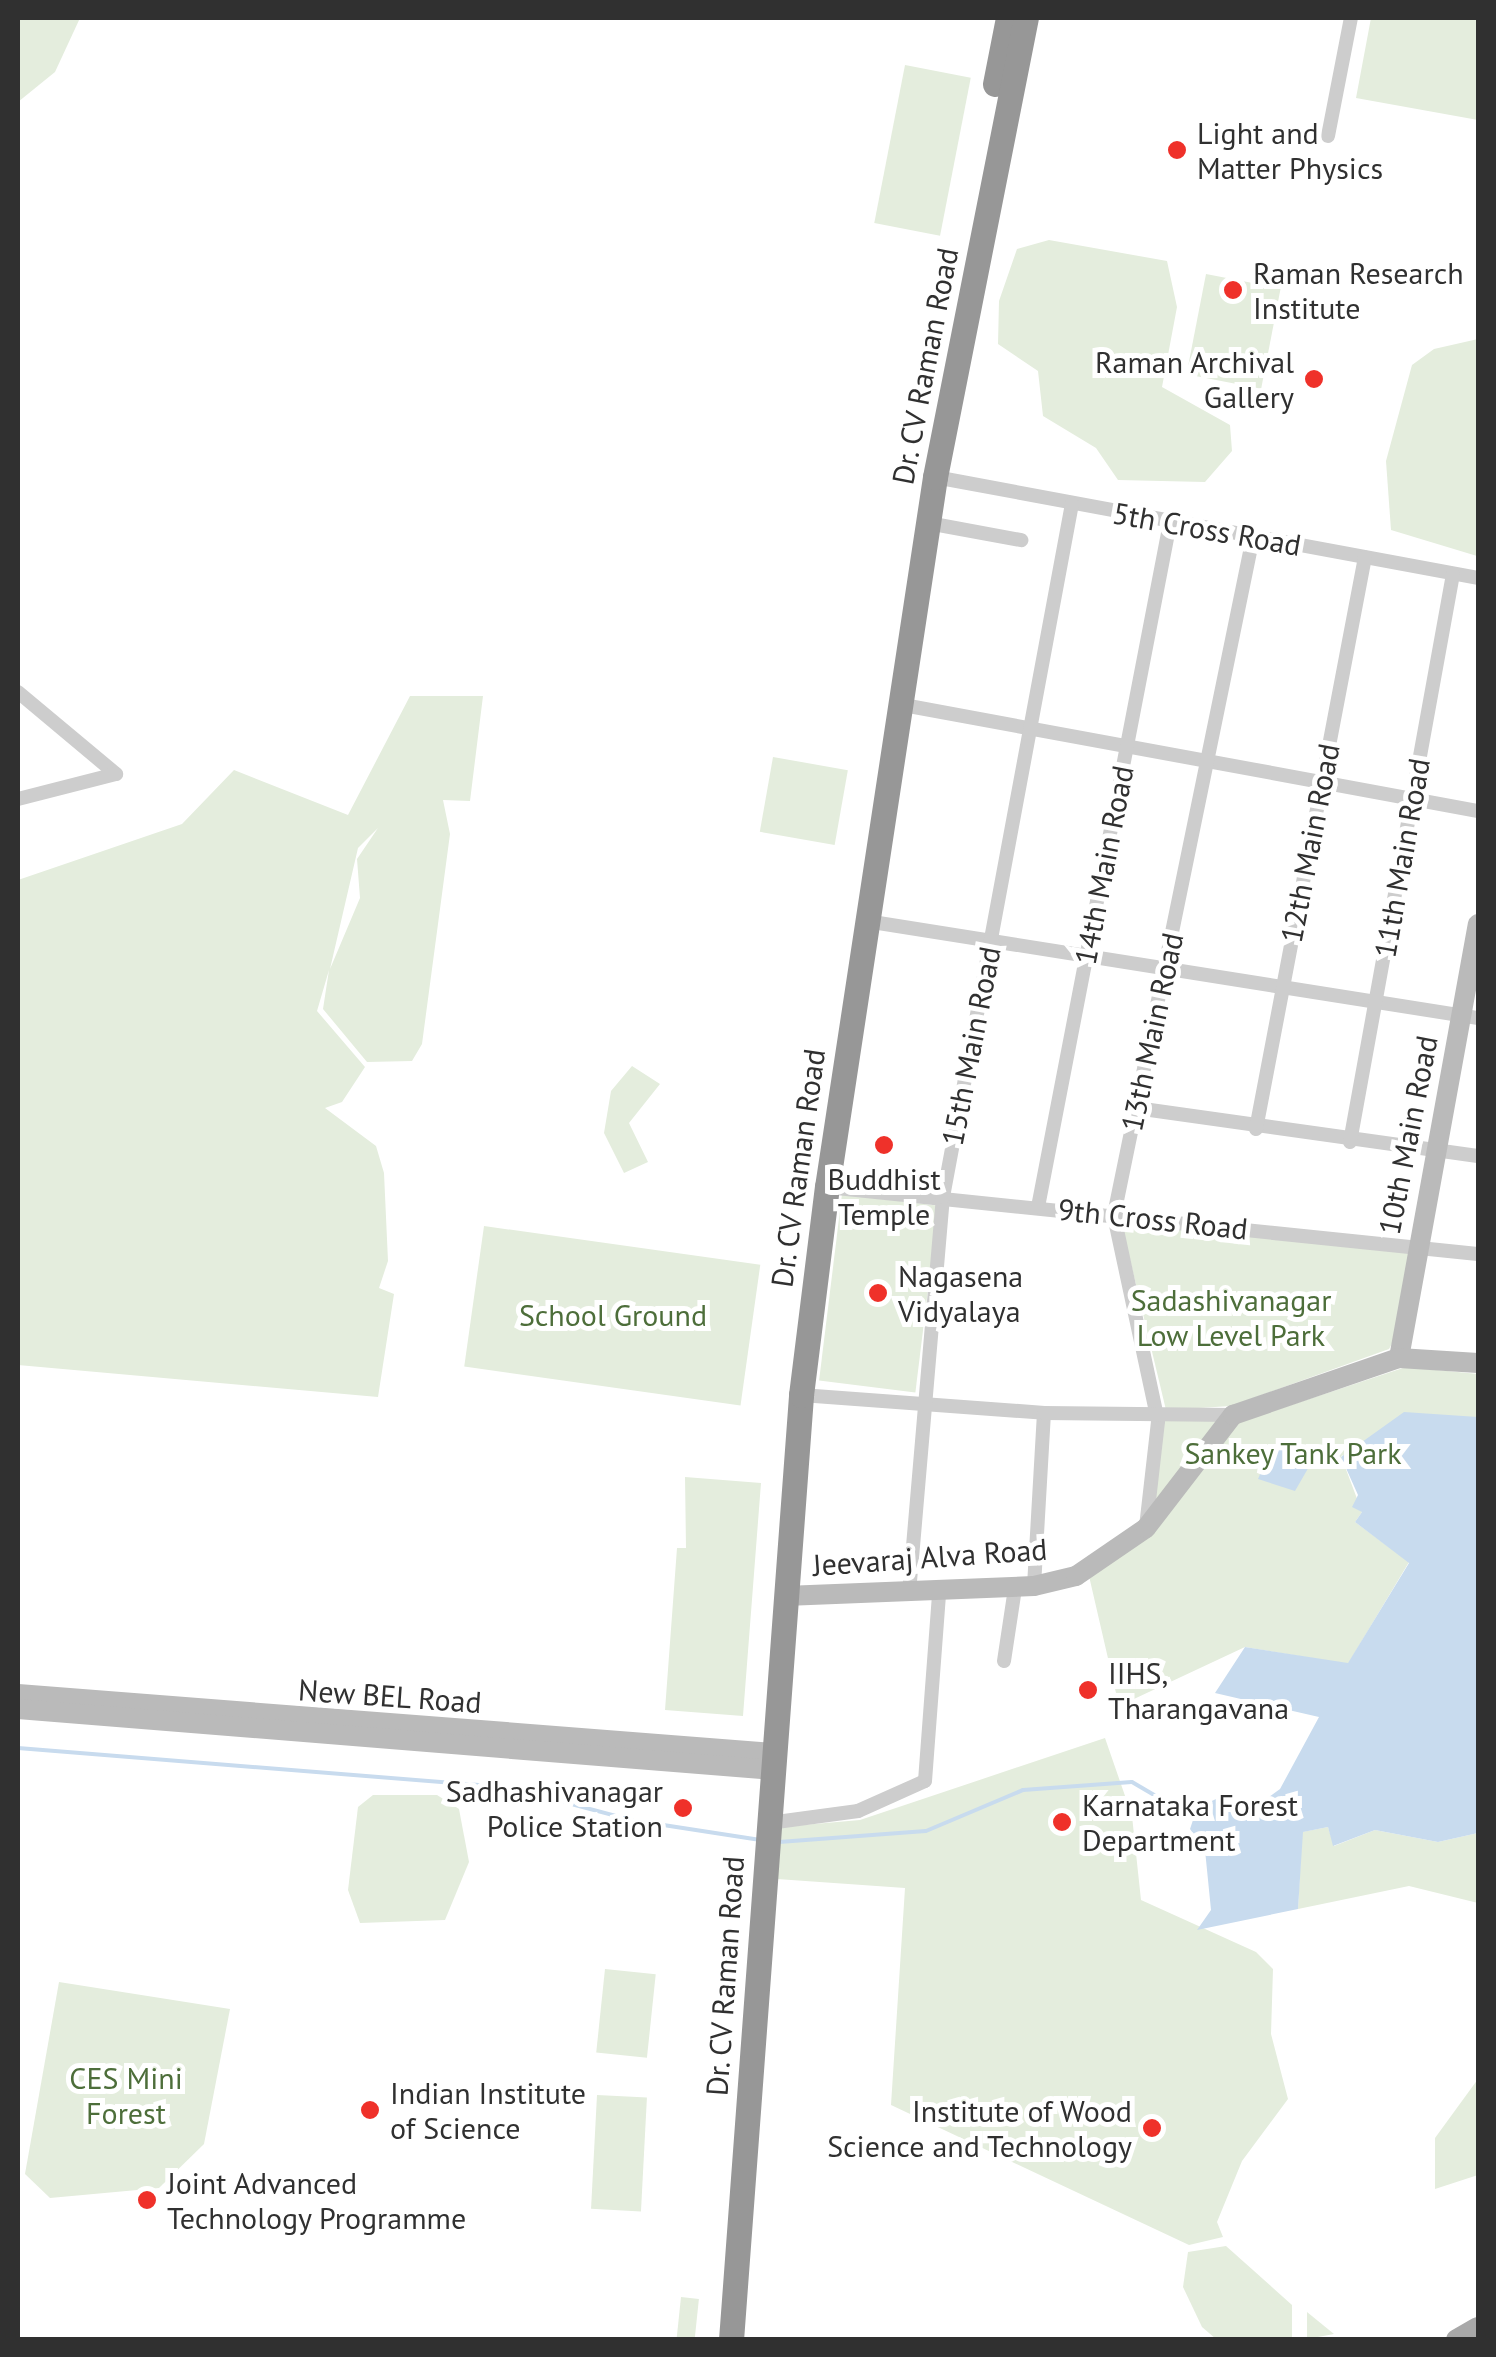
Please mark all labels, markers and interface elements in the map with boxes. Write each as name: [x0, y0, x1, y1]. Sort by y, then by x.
place label: Light and Matter Physics: [1197, 115, 1383, 186]
marker: Light and Matter Physics: [1166, 139, 1188, 161]
street label: Dr. CV Raman Road: [884, 243, 966, 489]
place label: Raman Research Institute: [1253, 255, 1464, 326]
marker: Raman Research Institute: [1222, 279, 1244, 301]
place label: Raman Archival Gallery: [1094, 344, 1294, 414]
marker: Raman Archival Gallery: [1303, 368, 1325, 390]
street label: 5th Cross Road: [1110, 495, 1304, 563]
street label: 12th Main Road: [1273, 740, 1347, 946]
street label: 11th Main Road: [1367, 755, 1437, 961]
street label: 14th Main Road: [1067, 762, 1141, 968]
street label: 13th Main Road: [1113, 930, 1191, 1134]
street label: 15th Main Road: [934, 943, 1008, 1149]
street label: 10th Main Road: [1371, 1032, 1445, 1238]
street label: Dr. CV Raman Road: [763, 1045, 833, 1291]
marker: Buddhist Temple: [873, 1134, 895, 1156]
place label: Buddhist Temple: [827, 1161, 941, 1232]
street label: 9th Cross Road: [1056, 1191, 1250, 1247]
place label: Nagasena Vidyalaya: [898, 1258, 1023, 1328]
marker: Nagasena Vidyalaya: [867, 1282, 889, 1304]
park label: Sadashivanagar Low Level Park: [1131, 1282, 1331, 1352]
park label: School Ground: [519, 1297, 707, 1333]
park label: Sankey Tank Park: [1183, 1435, 1403, 1471]
street label: Jeevaraj Alva Road: [811, 1531, 1049, 1583]
place label: IIHS, Tharangavana: [1108, 1655, 1289, 1726]
street label: New BEL Road: [296, 1672, 484, 1720]
marker: IIHS, Tharangavana: [1077, 1679, 1099, 1701]
place label: Sadhashivanagar Police Station: [446, 1773, 663, 1844]
place label: Karnataka Forest Department: [1082, 1787, 1298, 1858]
marker: Sadhashivanagar Police Station: [672, 1797, 694, 1819]
marker: Karnataka Forest Department: [1051, 1811, 1073, 1833]
street label: Dr. CV Raman Road: [699, 1853, 751, 2099]
park label: CES Mini Forest: [69, 2060, 183, 2130]
place label: Indian Institute of Science: [390, 2075, 586, 2146]
place label: Institute of Wood Science and Technology: [826, 2093, 1132, 2164]
marker: Indian Institute of Science: [359, 2099, 381, 2121]
marker: Institute of Wood Science and Technology: [1141, 2117, 1163, 2139]
place label: Joint Advanced Technology Programme: [167, 2165, 467, 2236]
marker: Joint Advanced Technology Programme: [136, 2189, 158, 2211]

